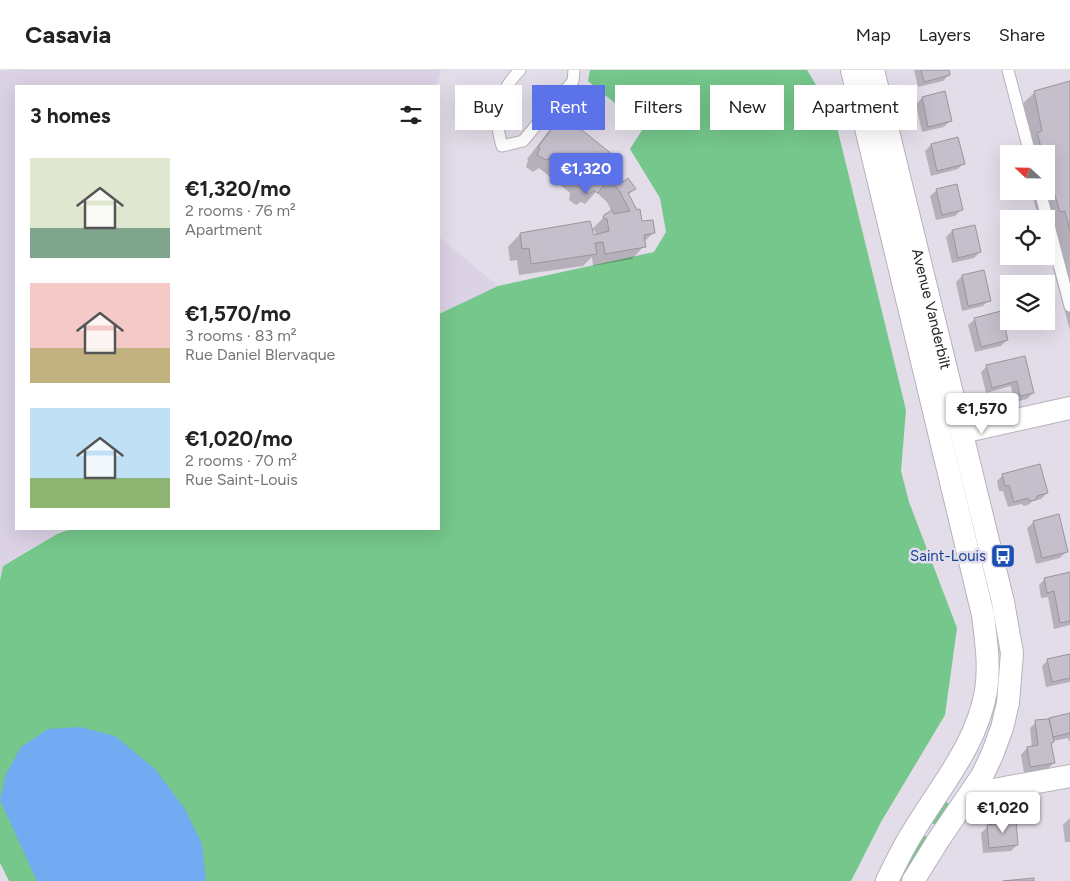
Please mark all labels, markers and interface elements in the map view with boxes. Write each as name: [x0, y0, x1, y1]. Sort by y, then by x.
text: Casavia: [25, 20, 111, 49]
text: Map: [856, 24, 891, 46]
text: Layers: [919, 24, 971, 46]
text: Share: [999, 24, 1045, 46]
chip: Buy: [455, 85, 522, 130]
chip: Rent: [532, 85, 605, 130]
chip: Filters: [615, 85, 700, 130]
chip: New: [710, 85, 784, 130]
chip: Apartment: [794, 85, 917, 130]
icon: filters: [397, 101, 425, 129]
text: 3 homes: [30, 103, 111, 128]
north arrow: [1000, 145, 1055, 200]
map controls: [1000, 145, 1055, 330]
pin: €1,320: [545, 152, 627, 195]
text: €1,320: [561, 159, 611, 178]
text: €1,320/mo: [185, 176, 291, 201]
icon: home: [70, 178, 130, 238]
text: 2 rooms · 76 m²: [185, 201, 296, 220]
button: locate: [1000, 210, 1055, 265]
text: Apartment: [185, 220, 262, 239]
street label: Avenue Vanderbilt: [908, 247, 955, 371]
button: layers: [1000, 275, 1055, 330]
text: €1,570/mo: [185, 301, 291, 326]
icon: home: [70, 303, 130, 363]
text: 3 rooms · 83 m²: [185, 326, 297, 345]
text: Rue Daniel Blervaque: [185, 345, 335, 364]
pin: €1,570: [941, 392, 1023, 435]
text: €1,570: [957, 399, 1007, 418]
text: €1,020/mo: [185, 426, 293, 451]
icon: home: [70, 428, 130, 488]
text: 2 rooms · 70 m²: [185, 451, 297, 470]
text: Rue Saint-Louis: [185, 470, 298, 489]
bus stop icon: Saint-Louis: [990, 543, 1016, 569]
place label: Saint-Louis: [910, 547, 986, 565]
pin: €1,020: [962, 792, 1044, 834]
text: €1,020: [977, 798, 1029, 817]

